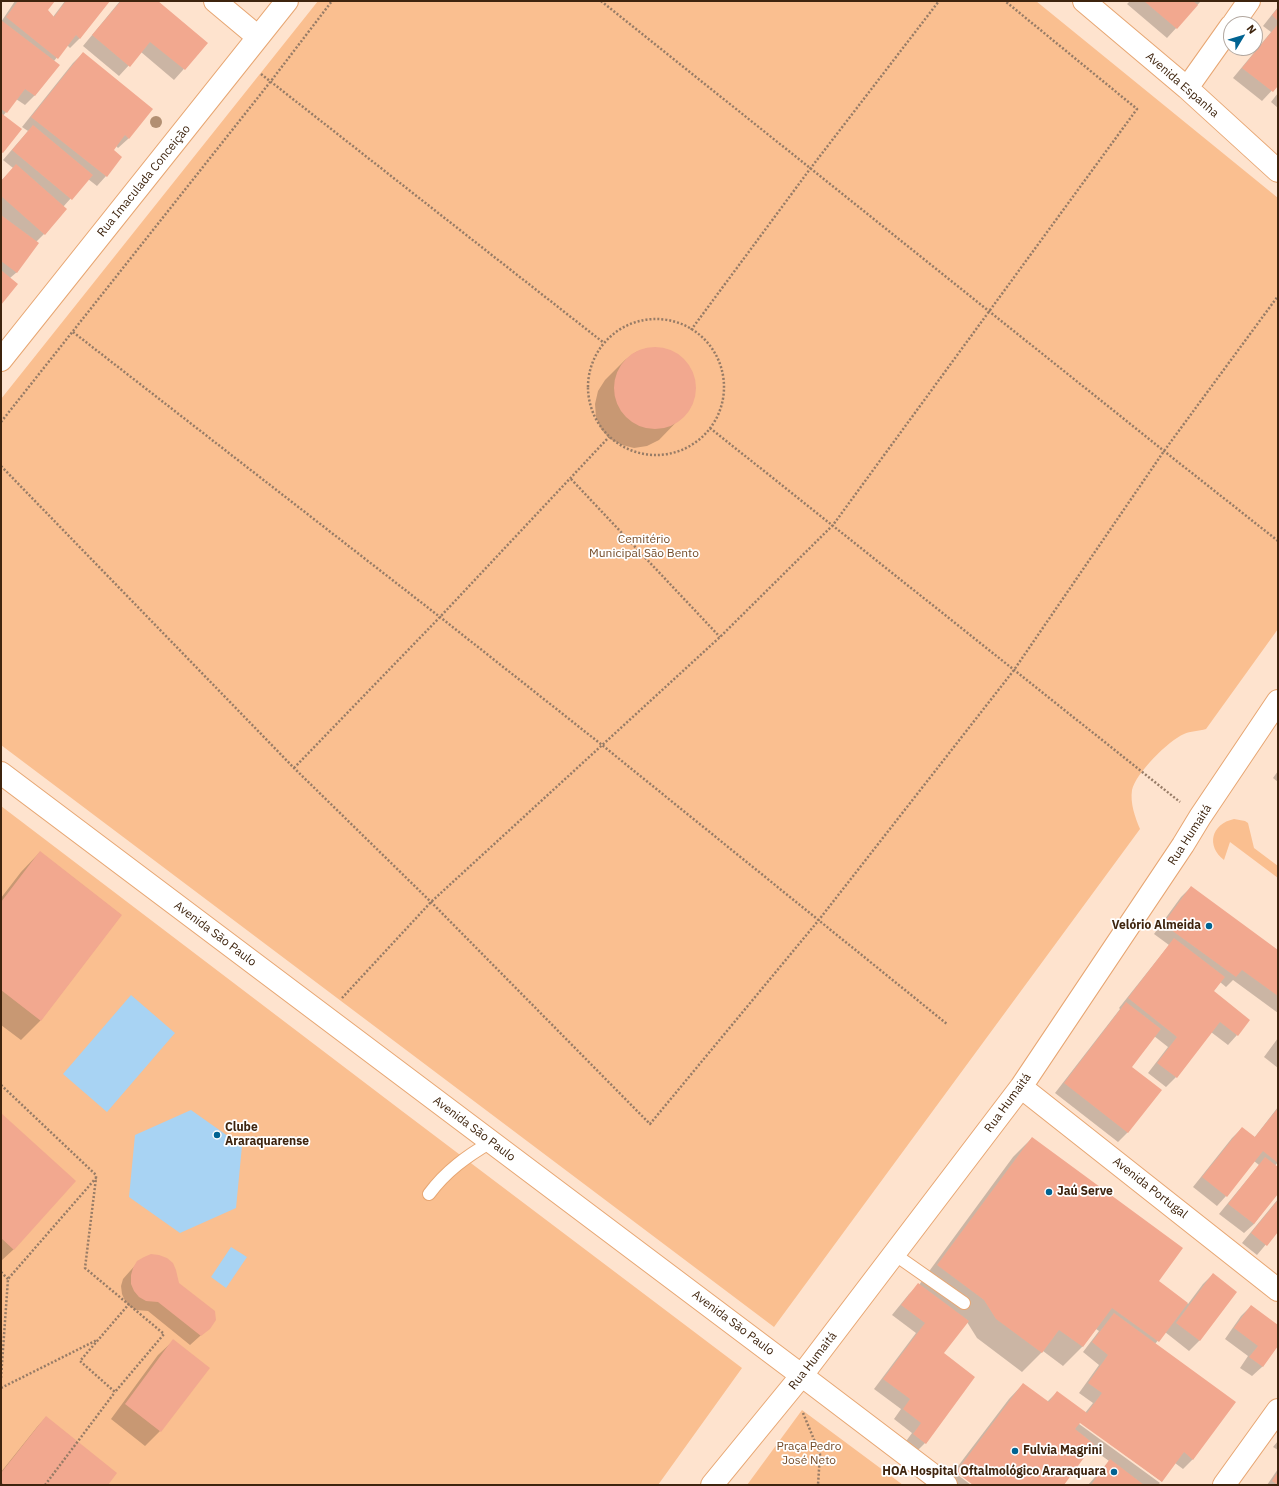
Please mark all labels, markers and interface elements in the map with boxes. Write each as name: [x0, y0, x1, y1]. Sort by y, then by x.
north arrow: [1223, 16, 1263, 56]
text: N: [1244, 22, 1260, 37]
street label: Avenida Espanha: [1143, 49, 1221, 121]
street label: Rua Imaculada Conceição: [94, 122, 194, 240]
park label: Cemitério Municipal São Bento: [589, 533, 699, 561]
street label: Rua Humaitá: [1165, 802, 1215, 868]
street label: Avenida São Paulo: [171, 898, 259, 970]
place label: Velório Almeida: [1112, 919, 1201, 933]
marker: Velório Almeida: [1204, 921, 1214, 931]
street label: Rua Humaitá: [982, 1071, 1034, 1135]
street label: Avenida São Paulo: [430, 1093, 518, 1165]
place label: Clube Araraquarense: [225, 1121, 309, 1149]
marker: Clube Araraquarense: [212, 1130, 222, 1140]
street label: Avenida Portugal: [1110, 1154, 1190, 1222]
place label: Jaú Serve: [1057, 1185, 1113, 1199]
marker: Jaú Serve: [1044, 1187, 1054, 1197]
street label: Avenida São Paulo: [689, 1287, 777, 1359]
street label: Rua Humaitá: [786, 1329, 840, 1393]
park label: Praça Pedro José Neto: [777, 1440, 841, 1468]
place label: Fulvia Magrini: [1023, 1444, 1102, 1458]
marker: Fulvia Magrini: [1010, 1446, 1020, 1456]
place label: HOA Hospital Oftalmológico Araraquara: [882, 1465, 1106, 1479]
marker: HOA Hospital Oftalmológico Araraquara: [1109, 1467, 1119, 1477]

